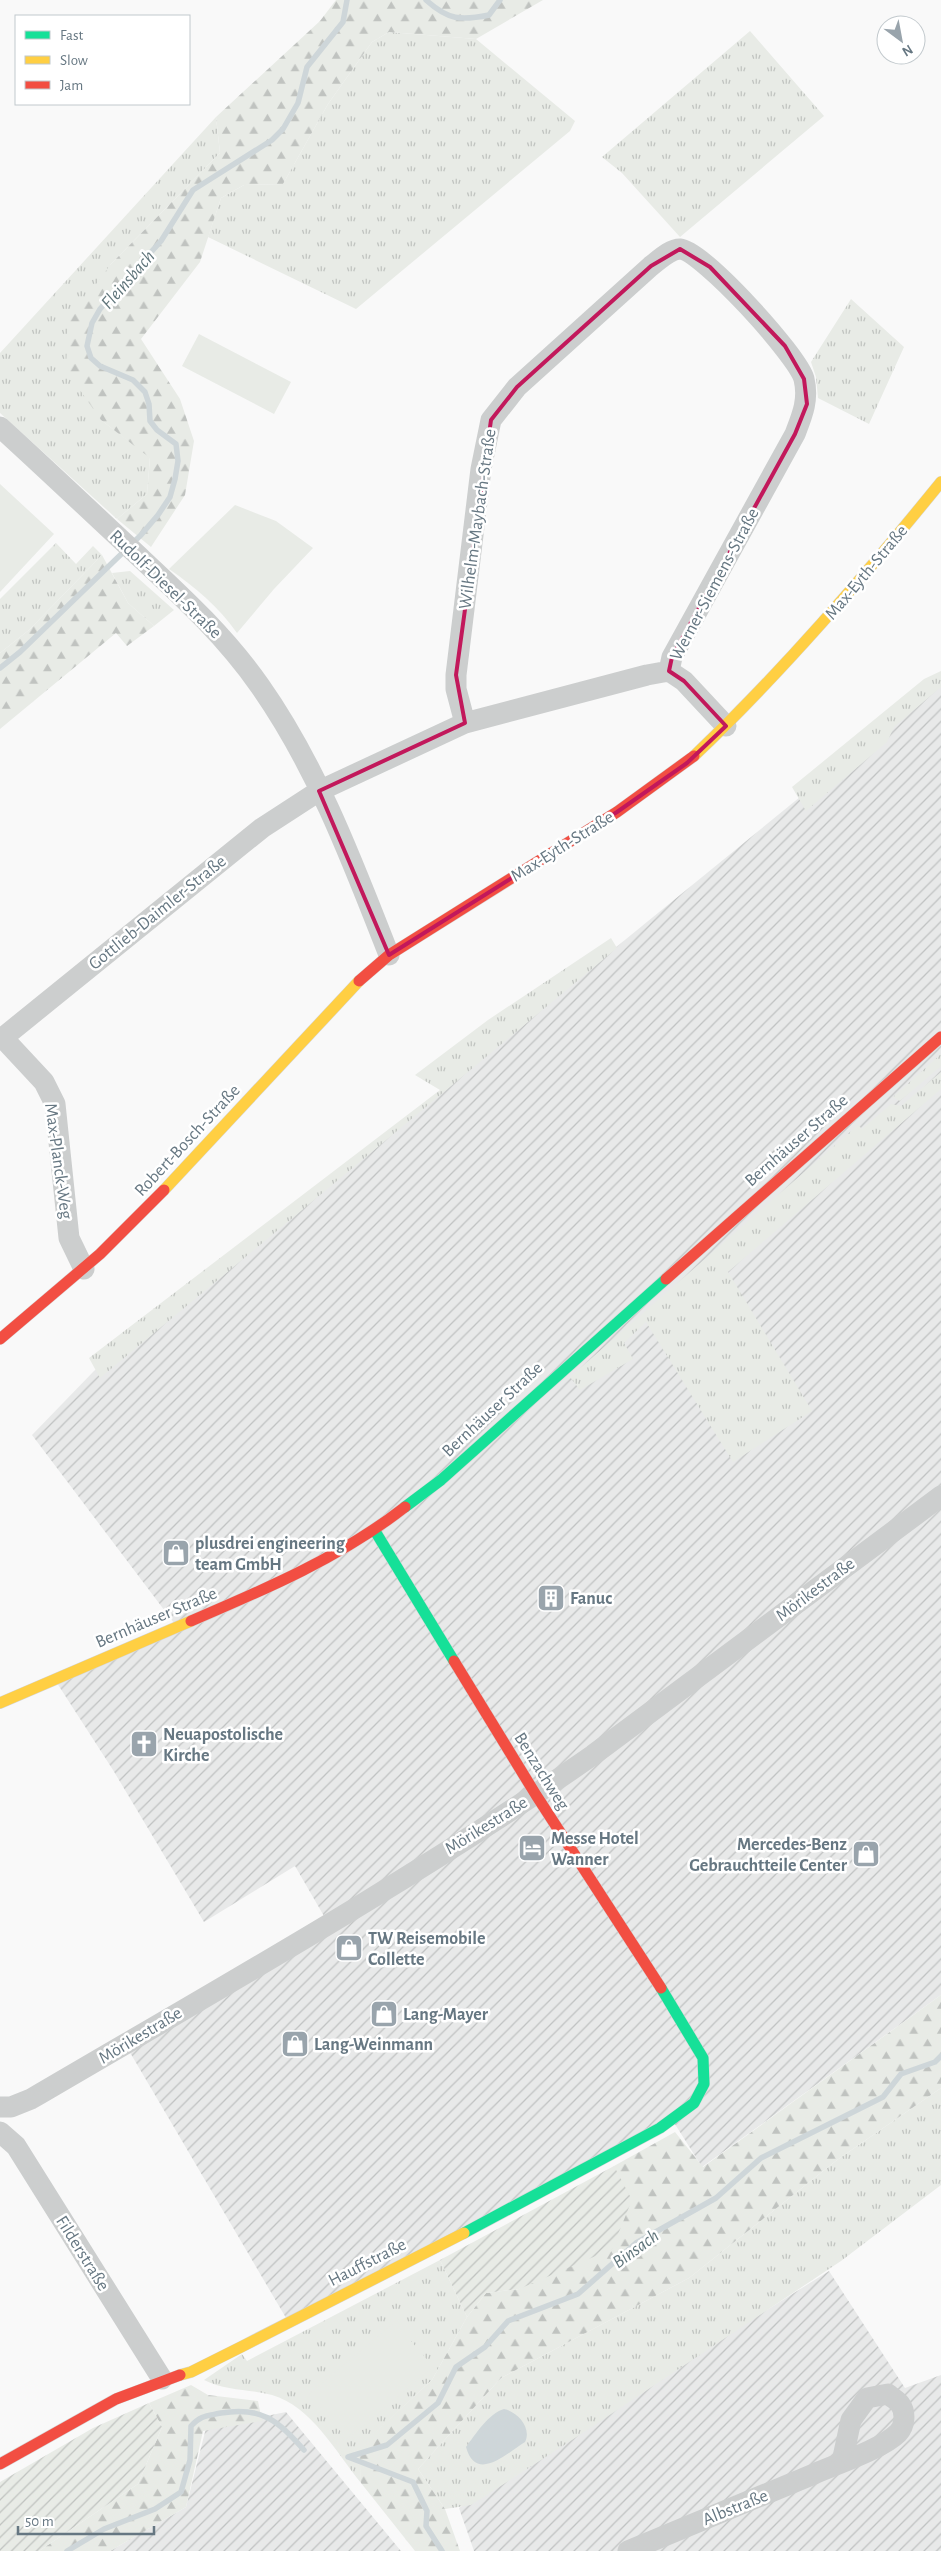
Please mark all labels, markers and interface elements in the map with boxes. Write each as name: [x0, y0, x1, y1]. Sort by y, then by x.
legend: [15, 15, 190, 105]
north arrow: [876, 15, 926, 65]
text: Fast: [60, 28, 84, 43]
text: N: [900, 42, 915, 59]
text: Slow: [60, 53, 88, 68]
text: Jam: [60, 78, 83, 93]
water label: Fleinsbach: [98, 247, 159, 313]
street label: Wilhelm-Maybach-Straße: [456, 428, 500, 610]
street label: Werner-Siemens-Straße: [667, 505, 763, 664]
street label: Max-Eyth-Straße: [822, 522, 911, 623]
street label: Rudolf-Diesel-Straße: [106, 527, 225, 642]
street label: Max-Eyth-Straße: [508, 808, 617, 886]
street label: Gottlieb-Daimler-Straße: [86, 852, 230, 973]
street label: Robert-Bosch-Straße: [132, 1081, 244, 1200]
street label: Bernhäuser Straße: [742, 1091, 852, 1190]
street label: Max-Planck-Weg: [41, 1102, 75, 1220]
street label: Bernhäuser Straße: [439, 1359, 546, 1461]
place label: plusdrei engineering team GmbH: [195, 1535, 346, 1574]
shop icon: plusdrei engineering team GmbH: [161, 1538, 191, 1568]
street label: Mörikestraße: [773, 1554, 858, 1625]
building icon: Fanuc: [536, 1583, 566, 1613]
street label: Bernhäuser Straße: [93, 1584, 220, 1652]
place label: Fanuc: [570, 1590, 612, 1608]
place label: Neuapostolische Kirche: [163, 1726, 283, 1765]
church icon: Neuapostolische Kirche: [129, 1729, 159, 1759]
street label: Benzachweg: [510, 1730, 572, 1814]
street label: Mörikestraße: [442, 1793, 531, 1858]
place label: Messe Hotel Wanner: [551, 1830, 639, 1869]
hotel icon: Messe Hotel Wanner: [517, 1833, 547, 1863]
place label: Mercedes-Benz Gebrauchtteile Center: [689, 1836, 848, 1875]
shop icon: Mercedes-Benz Gebrauchtteile Center: [851, 1839, 881, 1869]
place label: TW Reisemobile Collette: [368, 1930, 485, 1969]
shop icon: TW Reisemobile Collette: [334, 1933, 364, 1963]
shop icon: Lang-Mayer: [369, 1999, 399, 2029]
street label: Mörikestraße: [96, 2004, 185, 2068]
place label: Lang-Mayer: [403, 2006, 489, 2024]
shop icon: Lang-Weinmann: [280, 2029, 310, 2059]
place label: Lang-Weinmann: [314, 2036, 433, 2054]
street label: Filderstraße: [52, 2213, 112, 2294]
water label: Binsach: [609, 2226, 663, 2272]
street label: Hauffstraße: [326, 2236, 409, 2290]
street label: Albstraße: [700, 2487, 771, 2529]
scale bar: [18, 2504, 154, 2536]
text: 50 m: [25, 2514, 54, 2529]

